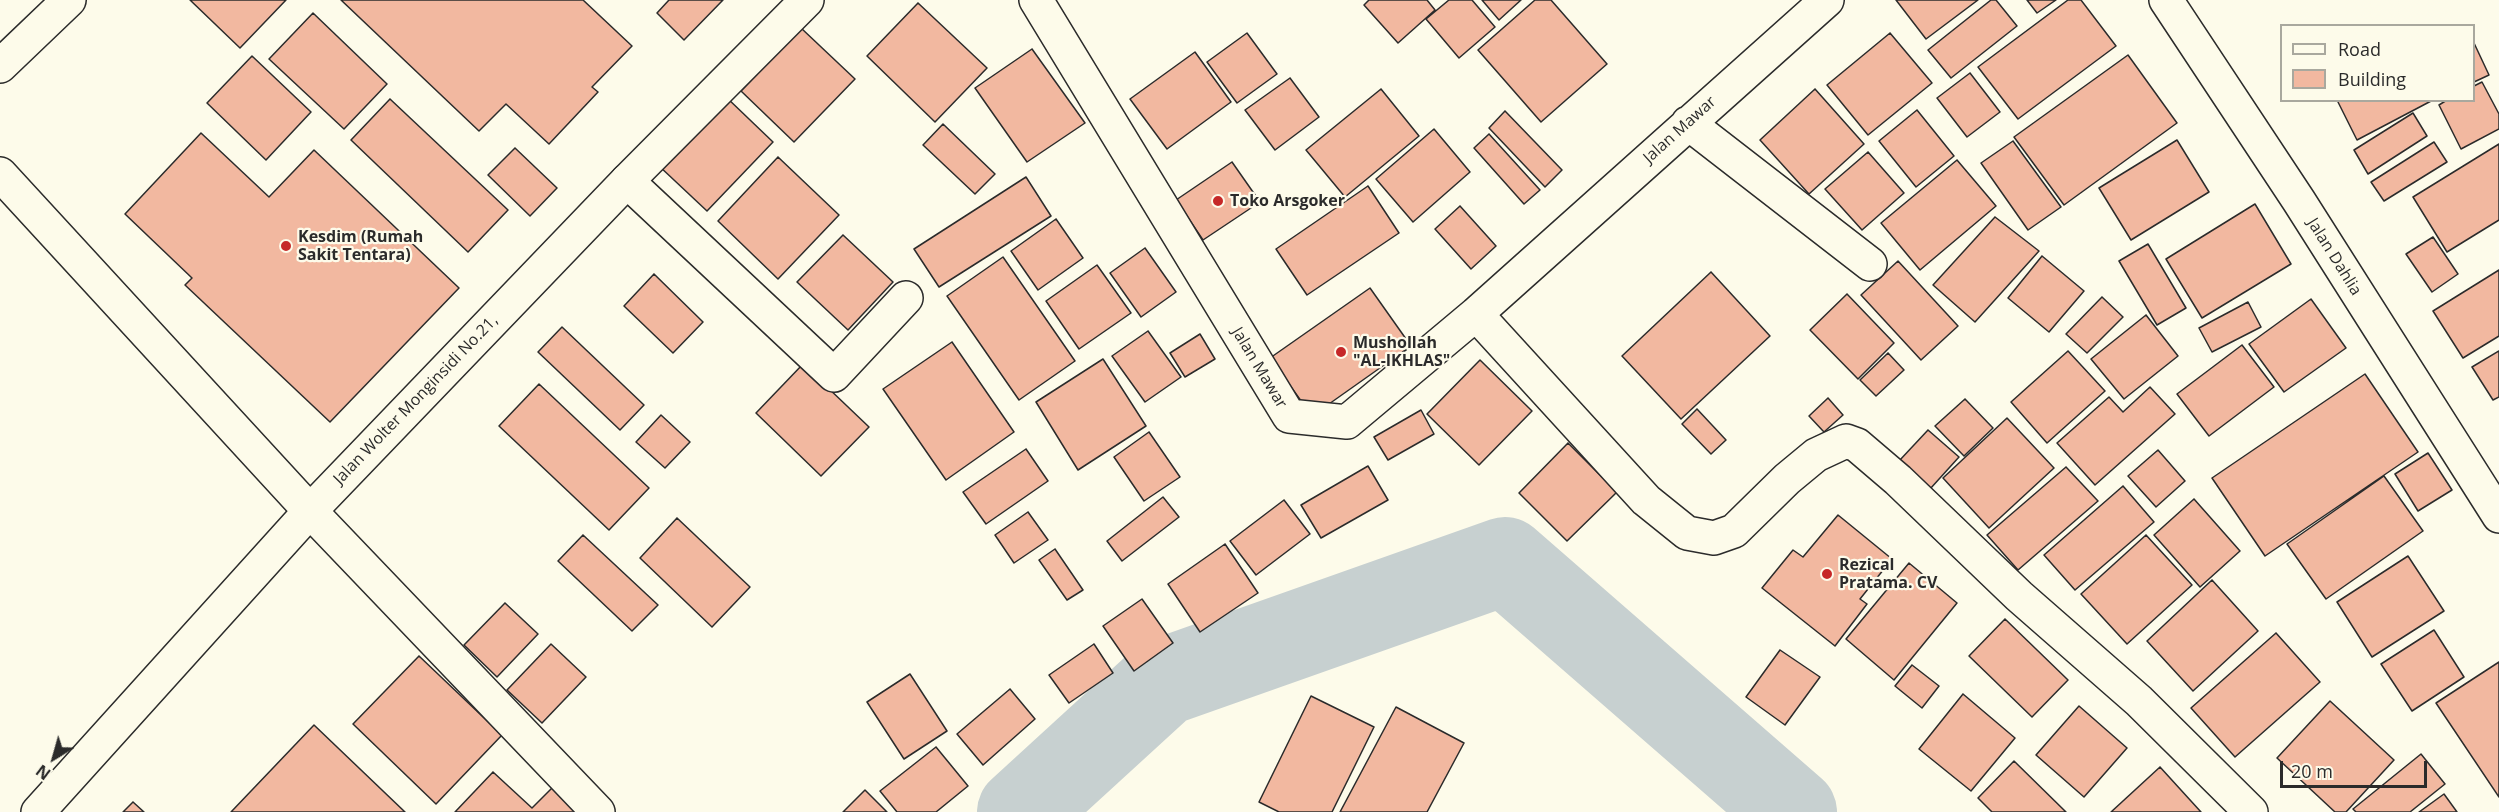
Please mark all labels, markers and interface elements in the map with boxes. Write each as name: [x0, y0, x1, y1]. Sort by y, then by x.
legend: [2280, 24, 2475, 102]
text: Road: [2338, 37, 2381, 61]
text: Building: [2338, 67, 2406, 91]
street label: Jalan Mawar: [1640, 92, 1720, 168]
place label: Toko Arsgoker: [1230, 191, 1345, 211]
marker: Toko Arsgoker: [1211, 194, 1225, 208]
street label: Jalan Dahlia: [2303, 215, 2365, 299]
place label: Kesdim (Rumah Sakit Tentara): [298, 227, 423, 265]
marker: Kesdim (Rumah Sakit Tentara): [279, 239, 293, 253]
street label: Jalan Wolter Monginsidi No.21,: [330, 311, 502, 489]
street label: Jalan Mawar: [1227, 324, 1291, 412]
place label: Mushollah "AL-IKHLAS": [1353, 333, 1450, 371]
marker: Mushollah "AL-IKHLAS": [1334, 345, 1348, 359]
place label: Rezical Pratama. CV: [1839, 555, 1937, 593]
marker: Rezical Pratama. CV: [1820, 567, 1834, 581]
north arrow: [24, 728, 84, 788]
scale bar: [2283, 749, 2430, 787]
text: 20 m: [2291, 759, 2333, 783]
text: N: [31, 760, 55, 785]

